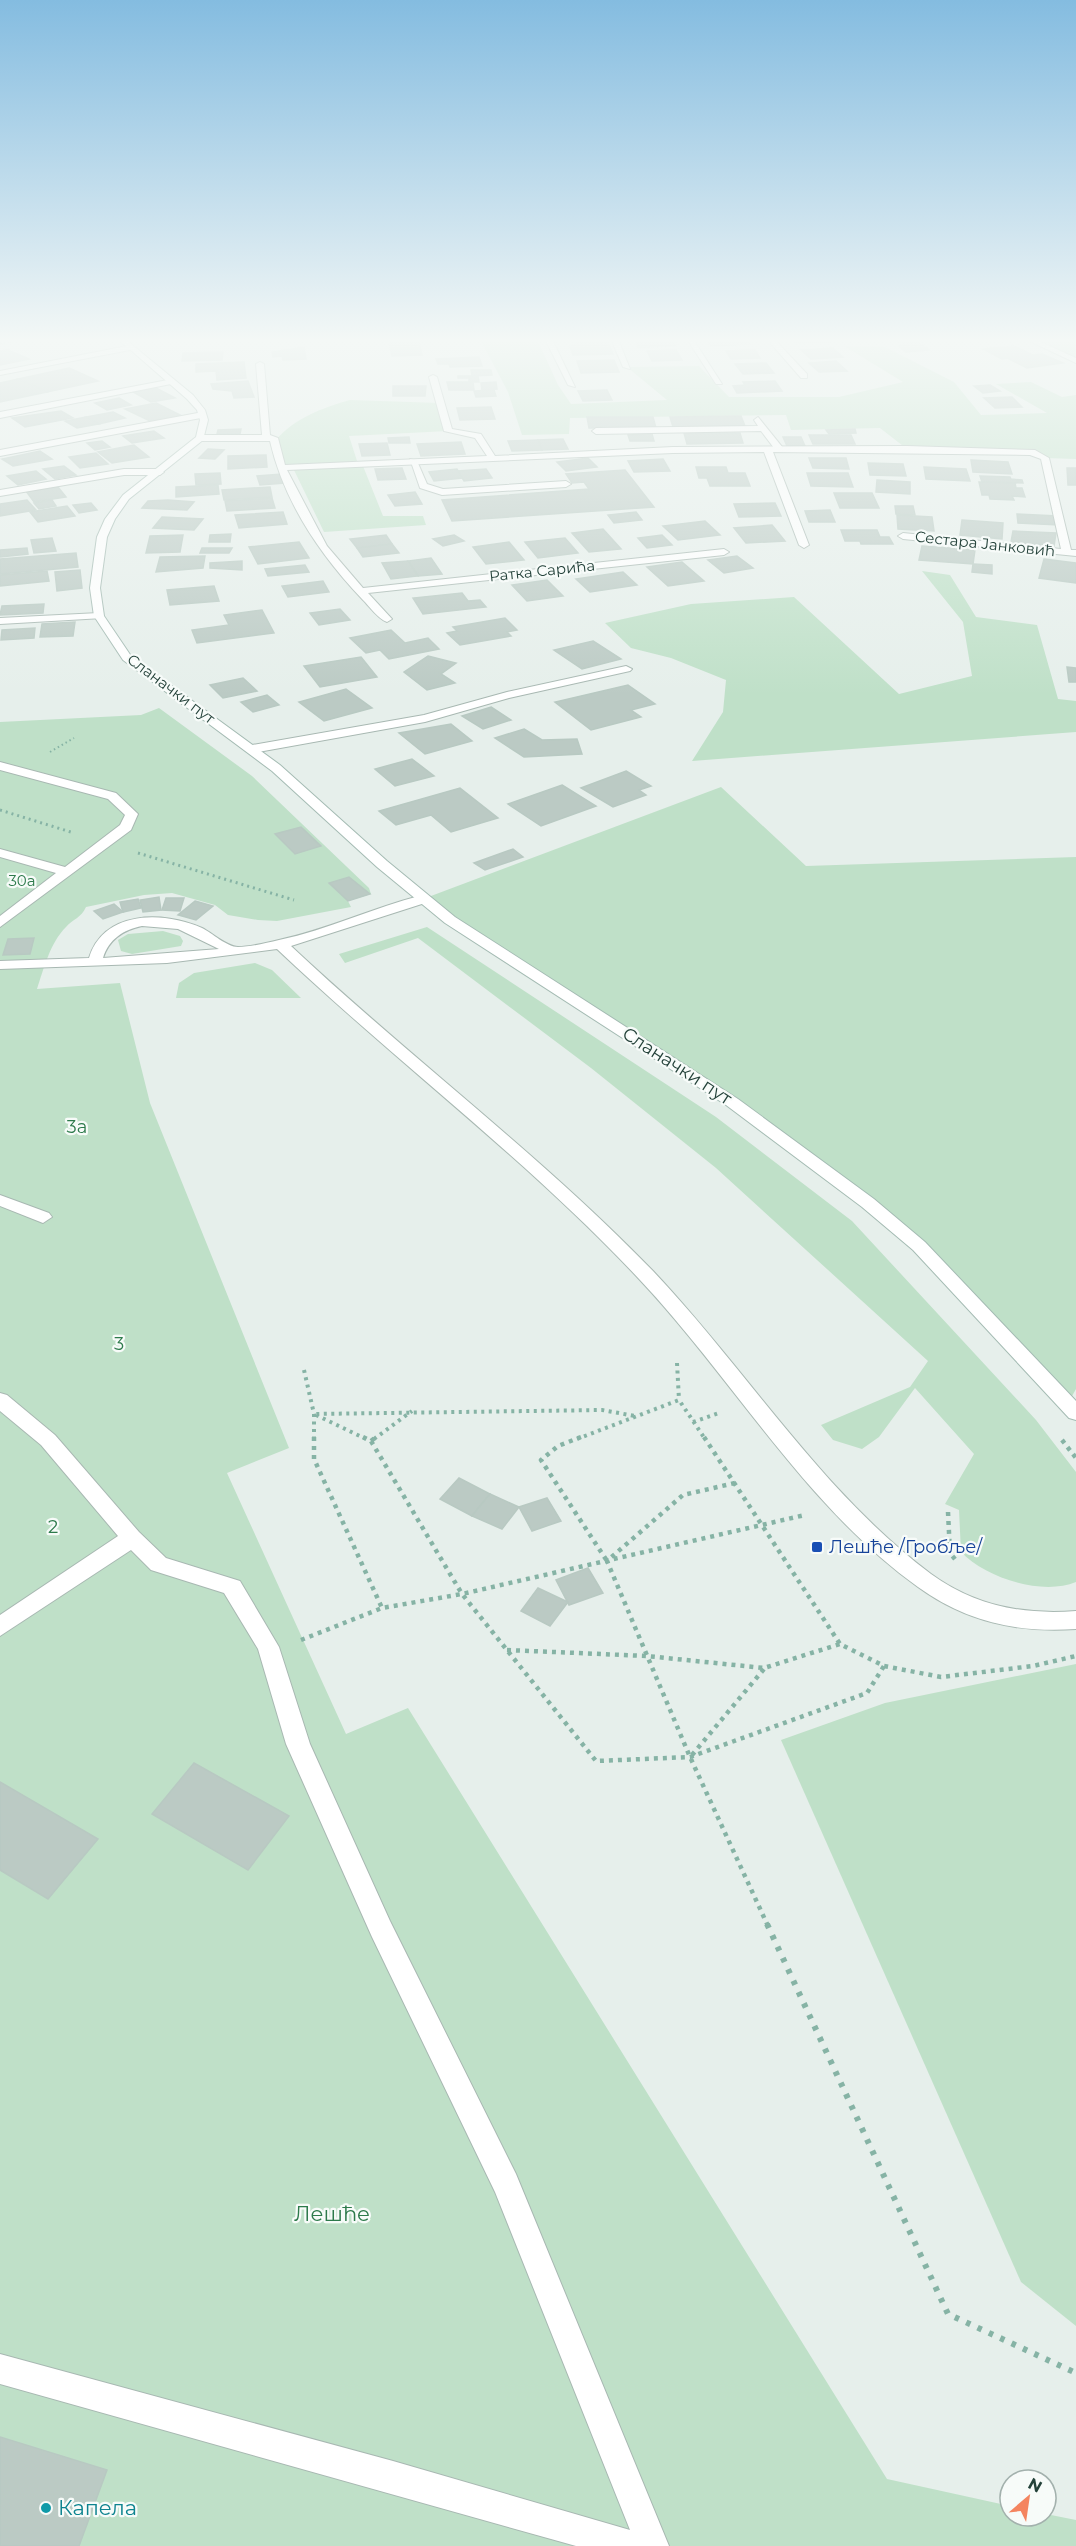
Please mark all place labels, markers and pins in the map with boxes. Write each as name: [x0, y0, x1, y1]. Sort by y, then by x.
place label: Лешће /Гробље/: [829, 1536, 983, 1558]
marker: Лешће /Гробље/: [810, 1540, 824, 1554]
place label: Капела: [58, 2495, 137, 2520]
marker: Капела: [39, 2501, 53, 2515]

